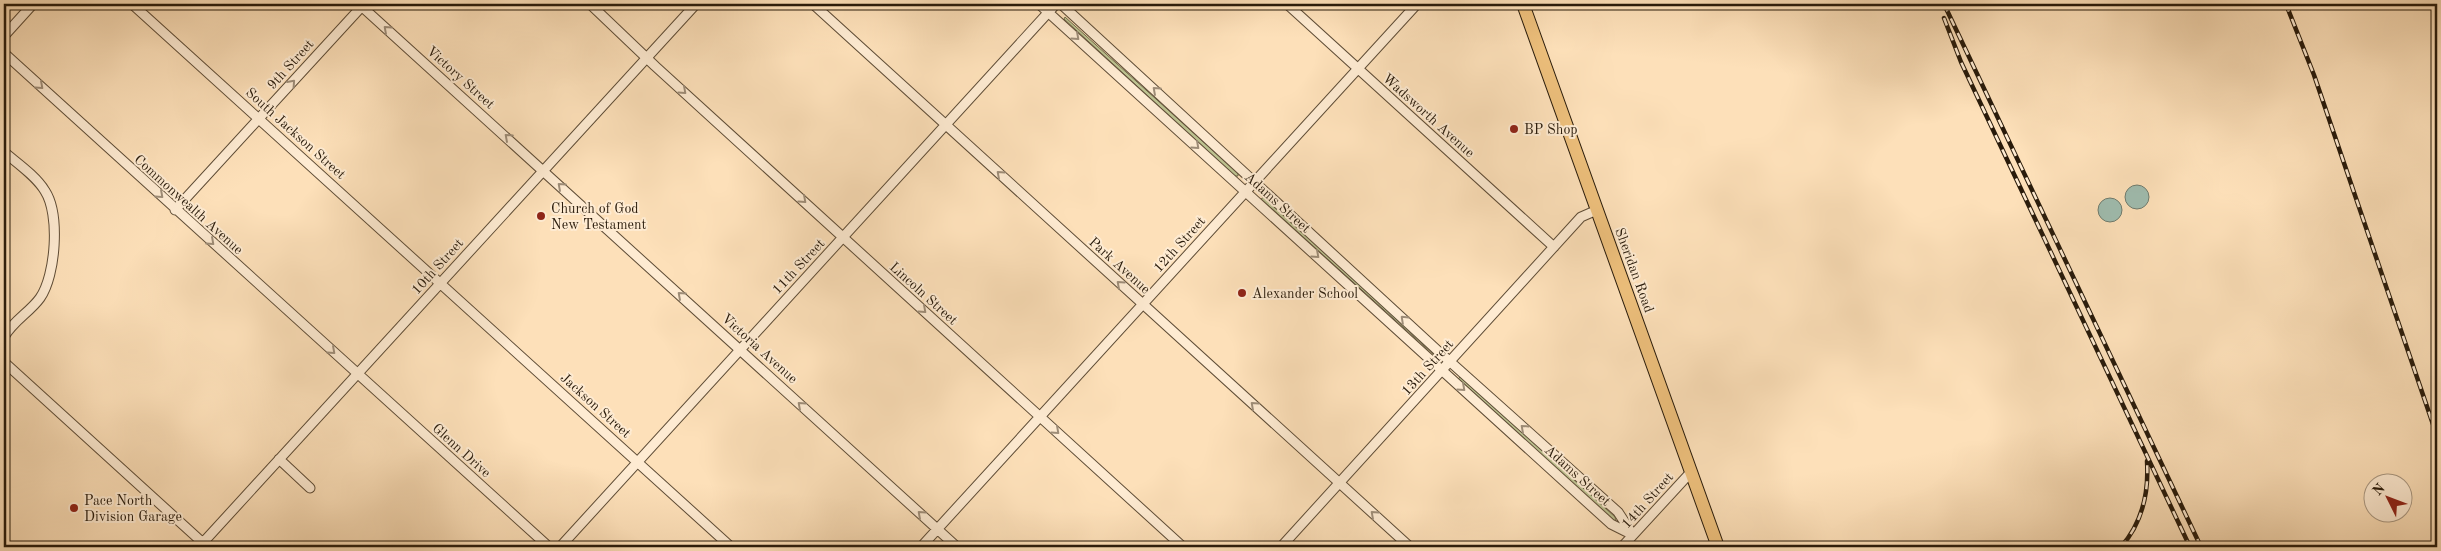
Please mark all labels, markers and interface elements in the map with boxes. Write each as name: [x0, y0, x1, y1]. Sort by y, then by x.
one-way arrow: [384, 25, 393, 34]
one-way arrow: [1070, 31, 1079, 40]
street label: 9th Street: [265, 37, 317, 92]
street label: Victory Street: [424, 44, 497, 112]
street label: Wadsworth Avenue: [1380, 71, 1477, 160]
one-way arrow: [286, 79, 295, 88]
one-way arrow: [34, 80, 43, 89]
street label: South Jackson Street: [243, 85, 348, 182]
one-way arrow: [677, 85, 686, 94]
one-way arrow: [1152, 87, 1161, 96]
marker: BP Shop: [1508, 123, 1520, 135]
place label: BP Shop: [1524, 123, 1578, 137]
one-way arrow: [504, 134, 513, 143]
one-way arrow: [1190, 140, 1199, 149]
street label: Commonwealth Avenue: [131, 152, 246, 257]
street label: Adams Street: [1242, 170, 1313, 236]
one-way arrow: [997, 171, 1006, 180]
one-way arrow: [558, 183, 567, 192]
one-way arrow: [154, 189, 163, 198]
one-way arrow: [797, 194, 806, 203]
place label: Church of God New Testament: [551, 202, 646, 232]
marker: Church of God New Testament: [535, 210, 547, 222]
street label: 12th Street: [1151, 214, 1208, 275]
street label: Sheridan Road: [1612, 226, 1656, 315]
street label: Park Avenue: [1086, 235, 1153, 297]
one-way arrow: [206, 236, 215, 245]
street label: 10th Street: [409, 236, 466, 297]
street label: 11th Street: [770, 236, 828, 297]
one-way arrow: [1310, 249, 1319, 258]
street label: Lincoln Street: [887, 260, 960, 328]
one-way arrow: [1117, 281, 1126, 290]
marker: Alexander School: [1236, 287, 1248, 299]
place label: Alexander School: [1252, 287, 1358, 301]
one-way arrow: [678, 292, 687, 301]
one-way arrow: [917, 304, 926, 313]
street label: Victoria Avenue: [719, 311, 800, 386]
one-way arrow: [1400, 316, 1409, 325]
street label: 13th Street: [1399, 337, 1456, 398]
one-way arrow: [326, 345, 335, 354]
street label: Jackson Street: [557, 371, 633, 441]
one-way arrow: [1456, 382, 1465, 391]
one-way arrow: [798, 402, 807, 411]
one-way arrow: [1250, 402, 1259, 411]
street label: Glenn Drive: [430, 421, 493, 480]
one-way arrow: [1051, 425, 1060, 434]
one-way arrow: [1521, 425, 1530, 434]
street label: Adams Street: [1542, 443, 1613, 509]
street label: 14th Street: [1619, 470, 1676, 531]
north arrow: [2364, 474, 2414, 524]
text: N: [2370, 481, 2388, 499]
place label: Pace North Division Garage: [84, 494, 182, 524]
marker: Pace North Division Garage: [68, 502, 80, 514]
one-way arrow: [918, 511, 927, 520]
one-way arrow: [1370, 511, 1379, 520]

